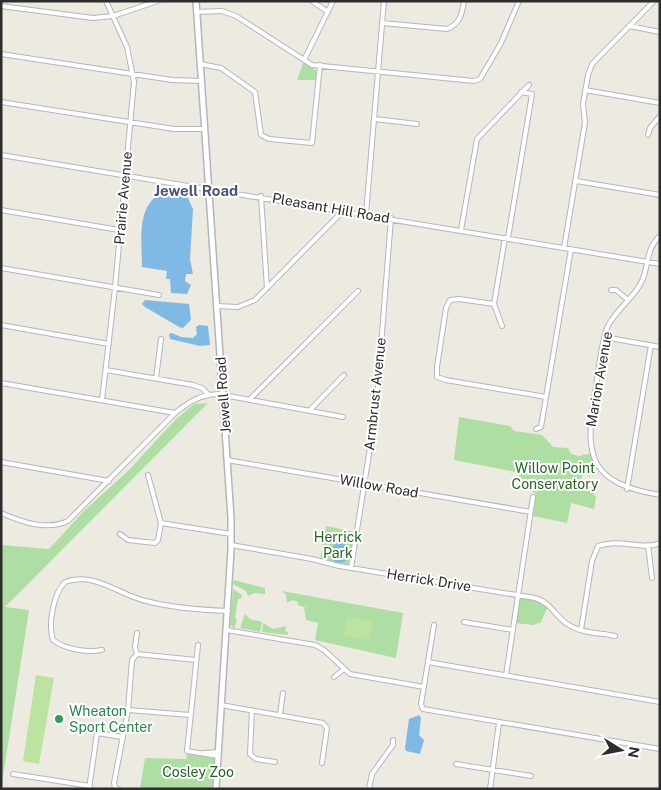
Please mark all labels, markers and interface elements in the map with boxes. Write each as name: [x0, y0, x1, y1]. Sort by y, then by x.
street label: Prairie Avenue: [111, 151, 135, 245]
district label: Jewell Road: [154, 182, 238, 199]
street label: Pleasant Hill Road: [271, 190, 391, 226]
street label: Marion Avenue: [583, 330, 615, 428]
street label: Armbrust Avenue: [361, 337, 389, 451]
street label: Jewell Road: [212, 356, 234, 434]
park label: Willow Point Conservatory: [512, 460, 599, 492]
street label: Willow Road: [338, 471, 420, 501]
park label: Herrick Park: [314, 529, 362, 561]
street label: Herrick Drive: [386, 565, 472, 595]
place label: Wheaton Sport Center: [69, 703, 153, 735]
marker: Wheaton Sport Center: [53, 713, 65, 725]
north arrow: [596, 725, 646, 775]
text: N: [625, 745, 643, 759]
park label: Cosley Zoo: [162, 764, 234, 780]

